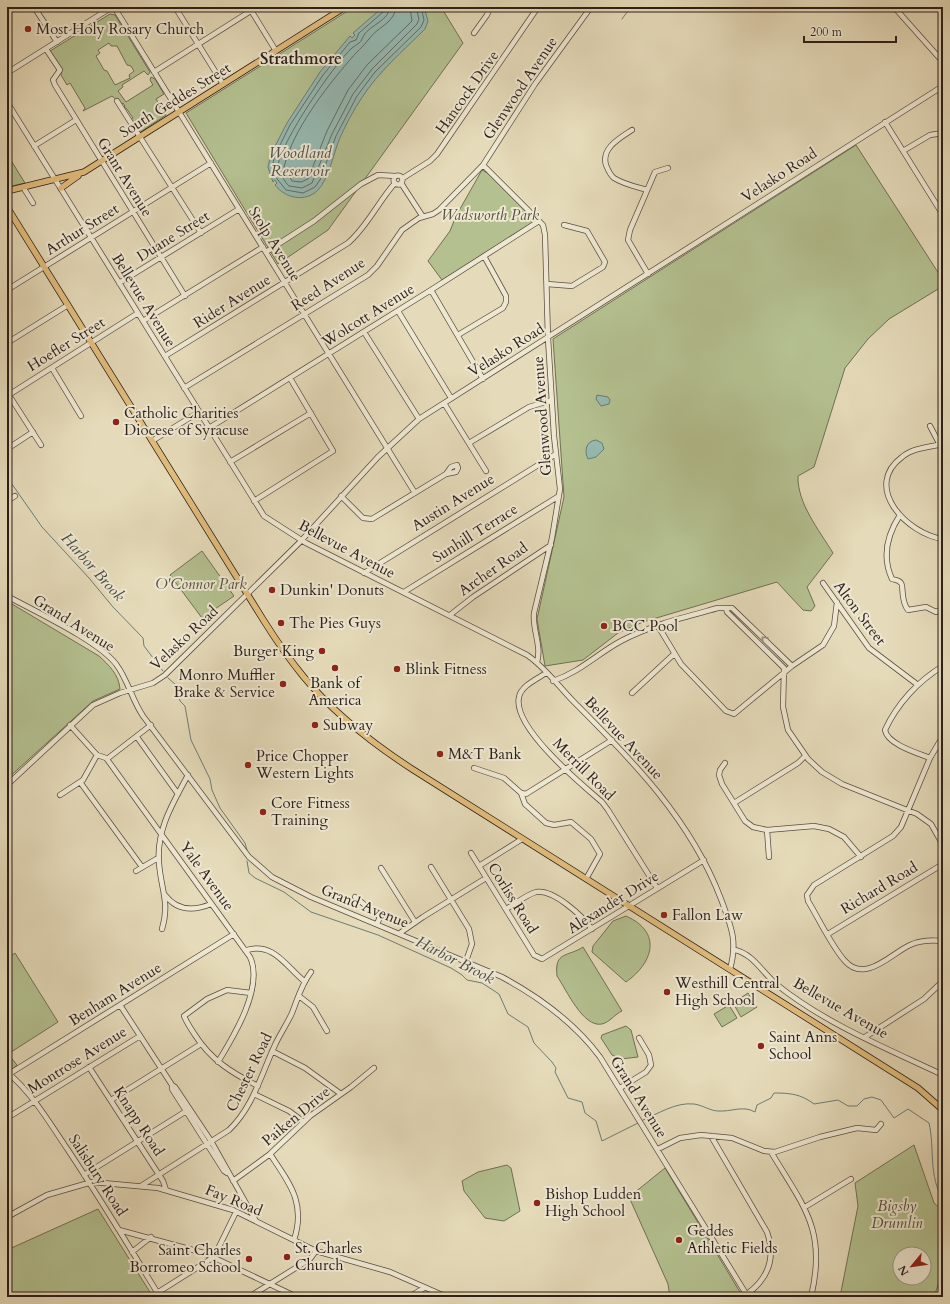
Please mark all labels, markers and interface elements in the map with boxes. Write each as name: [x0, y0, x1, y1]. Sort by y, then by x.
scale bar: [804, 18, 896, 44]
place label: Most Holy Rosary Church: [36, 19, 205, 39]
marker: Most Holy Rosary Church: [23, 24, 33, 34]
text: 200 m: [810, 24, 843, 40]
street label: Glenwood Avenue: [478, 33, 562, 143]
street label: Hancock Drive: [431, 46, 503, 138]
district label: Strathmore: [260, 48, 342, 70]
street label: South Geddes Street: [116, 58, 235, 142]
street label: Grant Avenue: [93, 134, 157, 221]
water label: Woodland Reservoir: [269, 142, 333, 182]
street label: Velasko Road: [737, 143, 821, 207]
street label: Arthur Street: [42, 198, 123, 259]
street label: Stolp Avenue: [244, 203, 306, 285]
park label: Wadsworth Park: [441, 205, 540, 225]
street label: Duane Street: [133, 206, 213, 266]
street label: Bellevue Avenue: [107, 249, 181, 351]
street label: Reed Avenue: [287, 252, 369, 315]
street label: Rider Avenue: [190, 269, 275, 333]
street label: Wolcott Avenue: [317, 278, 418, 352]
street label: Hoefler Street: [23, 312, 109, 376]
street label: Velasko Road: [464, 319, 548, 381]
street label: Glenwood Avenue: [528, 355, 556, 477]
place label: Catholic Charities Diocese of Syracuse: [124, 403, 249, 440]
marker: Catholic Charities Diocese of Syracuse: [111, 417, 121, 427]
street label: Austin Avenue: [408, 468, 498, 535]
street label: Sunhill Terrace: [428, 499, 522, 567]
street label: Bellevue Avenue: [295, 515, 399, 583]
water label: Harbor Brook: [56, 528, 130, 606]
street label: Archer Road: [454, 538, 532, 600]
park label: O'Connor Park: [155, 574, 247, 594]
street label: Alton Street: [829, 577, 891, 650]
place label: Dunkin' Donuts: [280, 580, 384, 600]
marker: Dunkin' Donuts: [267, 585, 277, 595]
street label: Grand Avenue: [29, 590, 119, 656]
street label: Velasko Road: [146, 601, 222, 675]
place label: The Pies Guys: [289, 613, 381, 633]
place label: BCC Pool: [612, 616, 678, 636]
marker: The Pies Guys: [276, 618, 286, 628]
marker: BCC Pool: [599, 621, 609, 631]
one-way arrow: [761, 636, 769, 644]
place label: Burger King: [233, 641, 315, 661]
marker: Burger King: [317, 646, 327, 656]
place label: Blink Fitness: [405, 659, 487, 679]
marker: Bank of America: [330, 663, 340, 673]
marker: Blink Fitness: [392, 664, 402, 674]
place label: Monro Muffler Brake & Service: [174, 665, 276, 702]
place label: Bank of America: [308, 673, 362, 710]
marker: Monro Muffler Brake & Service: [278, 679, 288, 689]
street label: Bellevue Avenue: [580, 692, 668, 784]
place label: Subway: [323, 715, 373, 735]
marker: Subway: [310, 720, 320, 730]
street label: Merrill Road: [548, 733, 620, 805]
place label: M&T Bank: [448, 744, 522, 764]
place label: Price Chopper Western Lights: [255, 746, 354, 783]
marker: M&T Bank: [435, 749, 445, 759]
marker: Price Chopper Western Lights: [243, 760, 253, 770]
place label: Core Fitness Training: [271, 793, 350, 830]
marker: Core Fitness Training: [258, 807, 268, 817]
street label: Yale Avenue: [175, 837, 239, 915]
street label: Richard Road: [837, 857, 921, 919]
street label: Corliss Road: [483, 859, 543, 937]
street label: Alexander Drive: [563, 866, 663, 938]
street label: Grand Avenue: [318, 879, 412, 933]
place label: Fallon Law: [672, 905, 743, 925]
marker: Fallon Law: [659, 910, 669, 920]
water label: Harbor Brook: [412, 931, 498, 989]
street label: Benham Avenue: [65, 957, 165, 1030]
place label: Westhill Central High School: [674, 973, 780, 1010]
street label: Bellevue Avenue: [790, 973, 892, 1043]
marker: Westhill Central High School: [662, 987, 672, 997]
street label: Montrose Avenue: [24, 1021, 131, 1099]
place label: Saint Anns School: [769, 1027, 837, 1064]
street label: Chester Road: [221, 1029, 277, 1115]
marker: Saint Anns School: [756, 1041, 766, 1051]
street label: Grand Avenue: [606, 1052, 672, 1142]
street label: Paiken Drive: [258, 1081, 334, 1150]
street label: Knapp Road: [109, 1082, 169, 1160]
street label: Salisbury Road: [64, 1130, 132, 1220]
street label: Fay Road: [202, 1179, 266, 1221]
place label: Bishop Ludden High School: [545, 1184, 642, 1221]
park label: Bigsby Drumlin: [871, 1196, 923, 1233]
marker: Bishop Ludden High School: [532, 1198, 542, 1208]
place label: Geddes Athletic Fields: [687, 1221, 778, 1258]
marker: Geddes Athletic Fields: [674, 1235, 684, 1245]
place label: St. Charles Church: [295, 1238, 362, 1275]
place label: Saint Charles Borromeo School: [129, 1240, 241, 1277]
north arrow: [892, 1246, 932, 1286]
marker: St. Charles Church: [282, 1252, 292, 1262]
marker: Saint Charles Borromeo School: [244, 1254, 254, 1264]
text: N: [895, 1262, 913, 1278]

